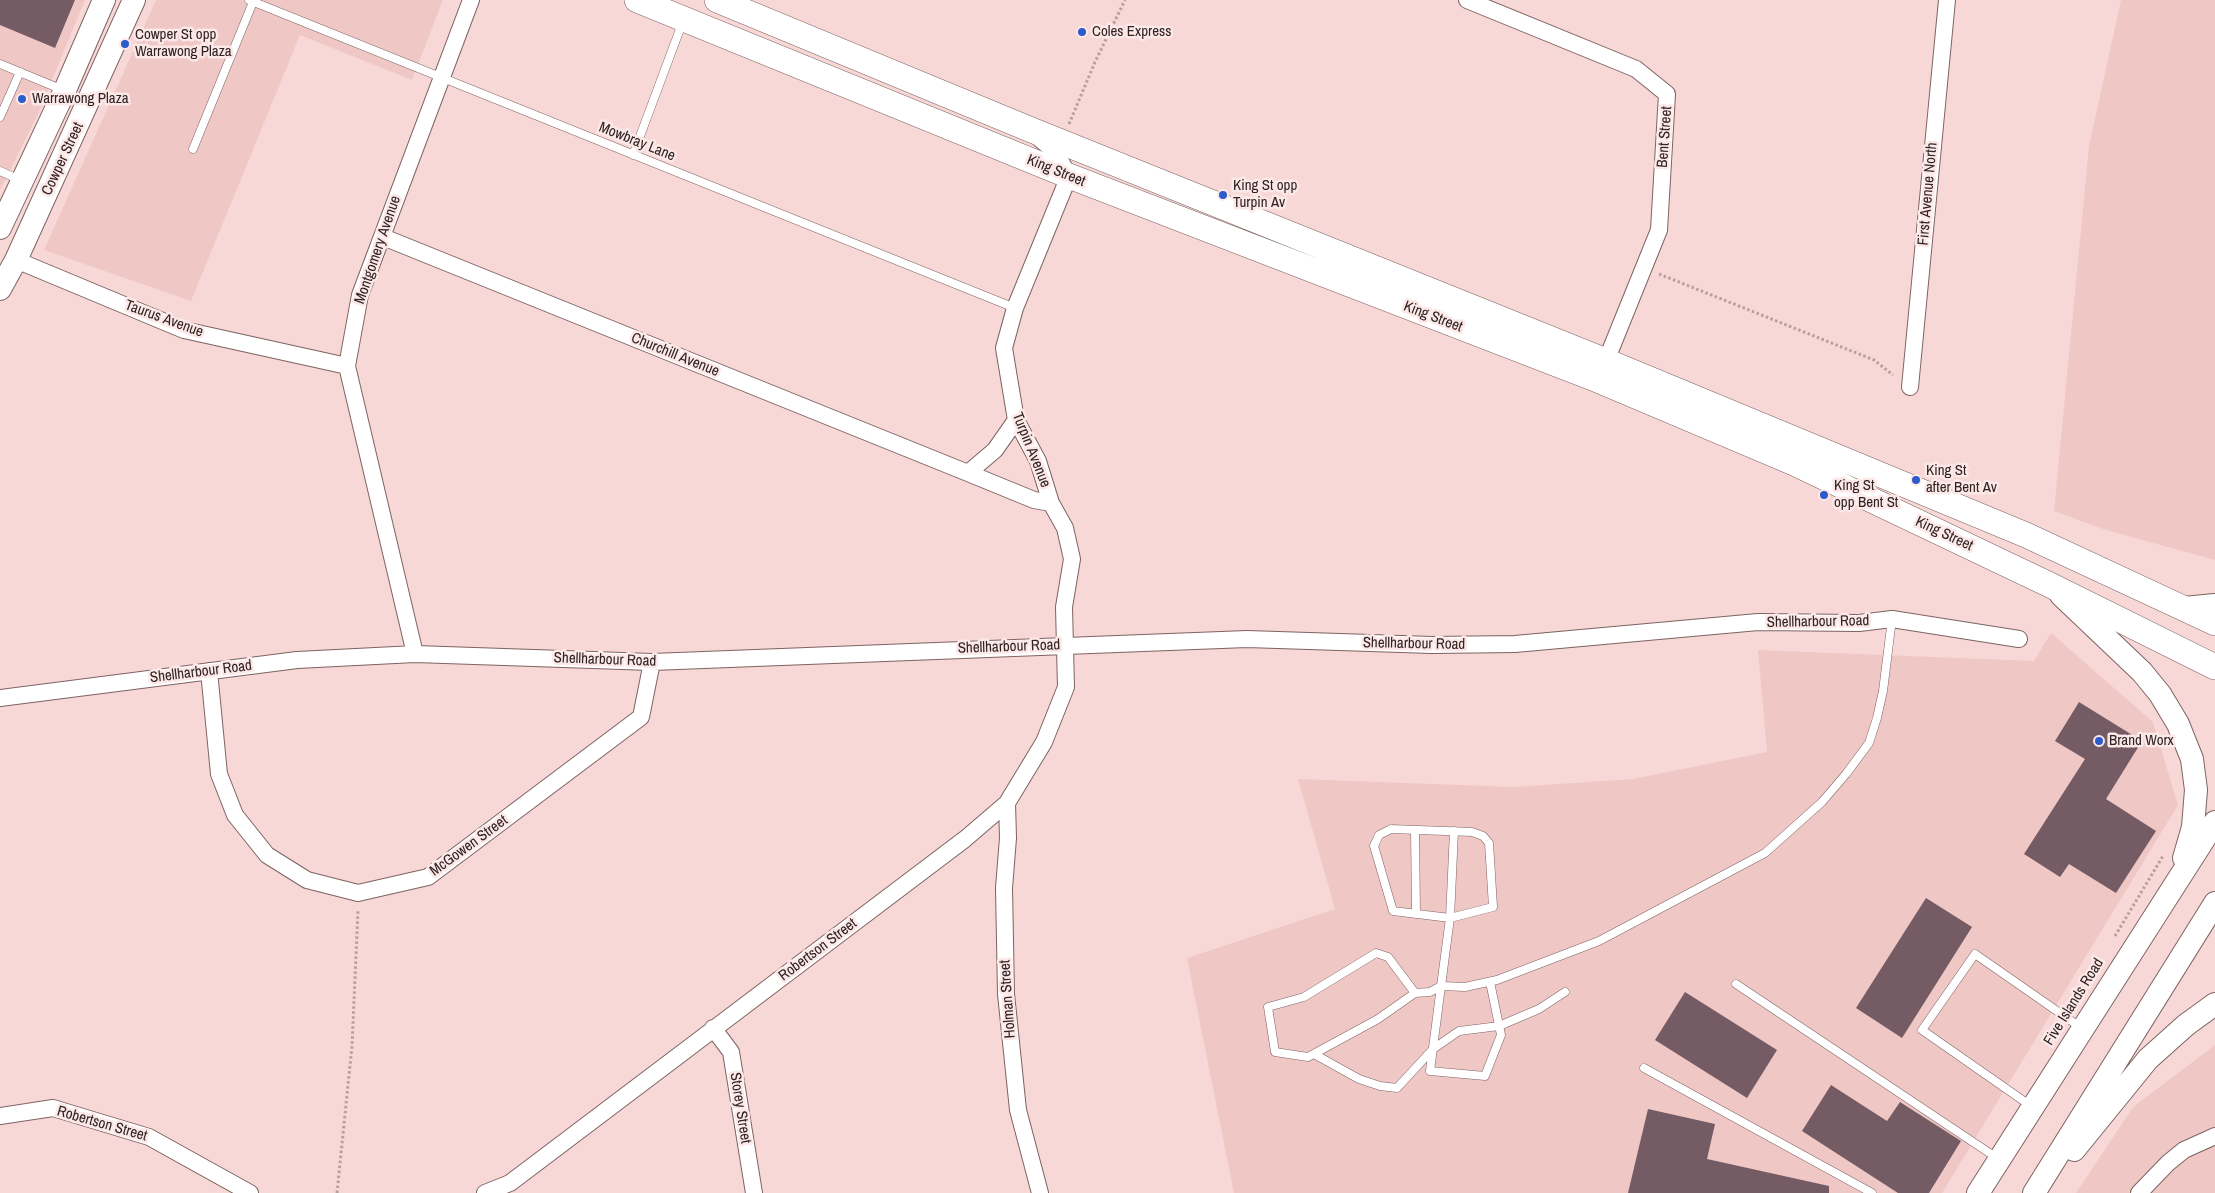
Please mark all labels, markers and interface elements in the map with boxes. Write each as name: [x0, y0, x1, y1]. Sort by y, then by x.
place label: Coles Express: [1092, 23, 1171, 41]
place label: Cowper St opp Warrawong Plaza: [135, 26, 232, 61]
marker: Coles Express: [1076, 26, 1088, 38]
marker: Cowper St opp Warrawong Plaza: [119, 38, 131, 50]
place label: Warrawong Plaza: [32, 90, 129, 108]
marker: Warrawong Plaza: [16, 93, 28, 105]
street label: Bent Street: [1654, 106, 1676, 168]
street label: Mowbray Lane: [596, 119, 678, 165]
street label: Cowper Street: [38, 120, 88, 198]
street label: First Avenue North: [1915, 142, 1941, 246]
street label: King Street: [1024, 151, 1088, 191]
place label: King St opp Turpin Av: [1233, 177, 1297, 212]
marker: King St opp Turpin Av: [1217, 189, 1229, 201]
street label: Montgomery Avenue: [351, 194, 405, 306]
street label: Taurus Avenue: [122, 297, 206, 341]
street label: King Street: [1401, 298, 1465, 336]
street label: Churchill Avenue: [628, 329, 722, 381]
street label: Turpin Avenue: [1008, 410, 1054, 490]
place label: King St after Bent Av: [1926, 462, 1997, 497]
marker: King St after Bent Av: [1910, 474, 1922, 486]
place label: King St opp Bent St: [1834, 477, 1898, 512]
marker: King St opp Bent St: [1818, 489, 1830, 501]
street label: King Street: [1912, 513, 1976, 555]
street label: Shellharbour Road: [1767, 612, 1869, 632]
street label: Shellharbour Road: [1363, 634, 1465, 654]
street label: Shellharbour Road: [957, 636, 1061, 658]
street label: Shellharbour Road: [553, 649, 657, 671]
street label: Shellharbour Road: [149, 657, 253, 687]
place label: Brand Worx: [2109, 732, 2174, 750]
marker: Brand Worx: [2093, 735, 2105, 747]
street label: McGowen Street: [427, 812, 511, 880]
street label: Robertson Street: [775, 915, 861, 985]
street label: Five Islands Road: [2040, 955, 2108, 1049]
street label: Holman Street: [996, 959, 1020, 1039]
street label: Storey Street: [725, 1071, 755, 1145]
street label: Robertson Street: [55, 1103, 149, 1145]

